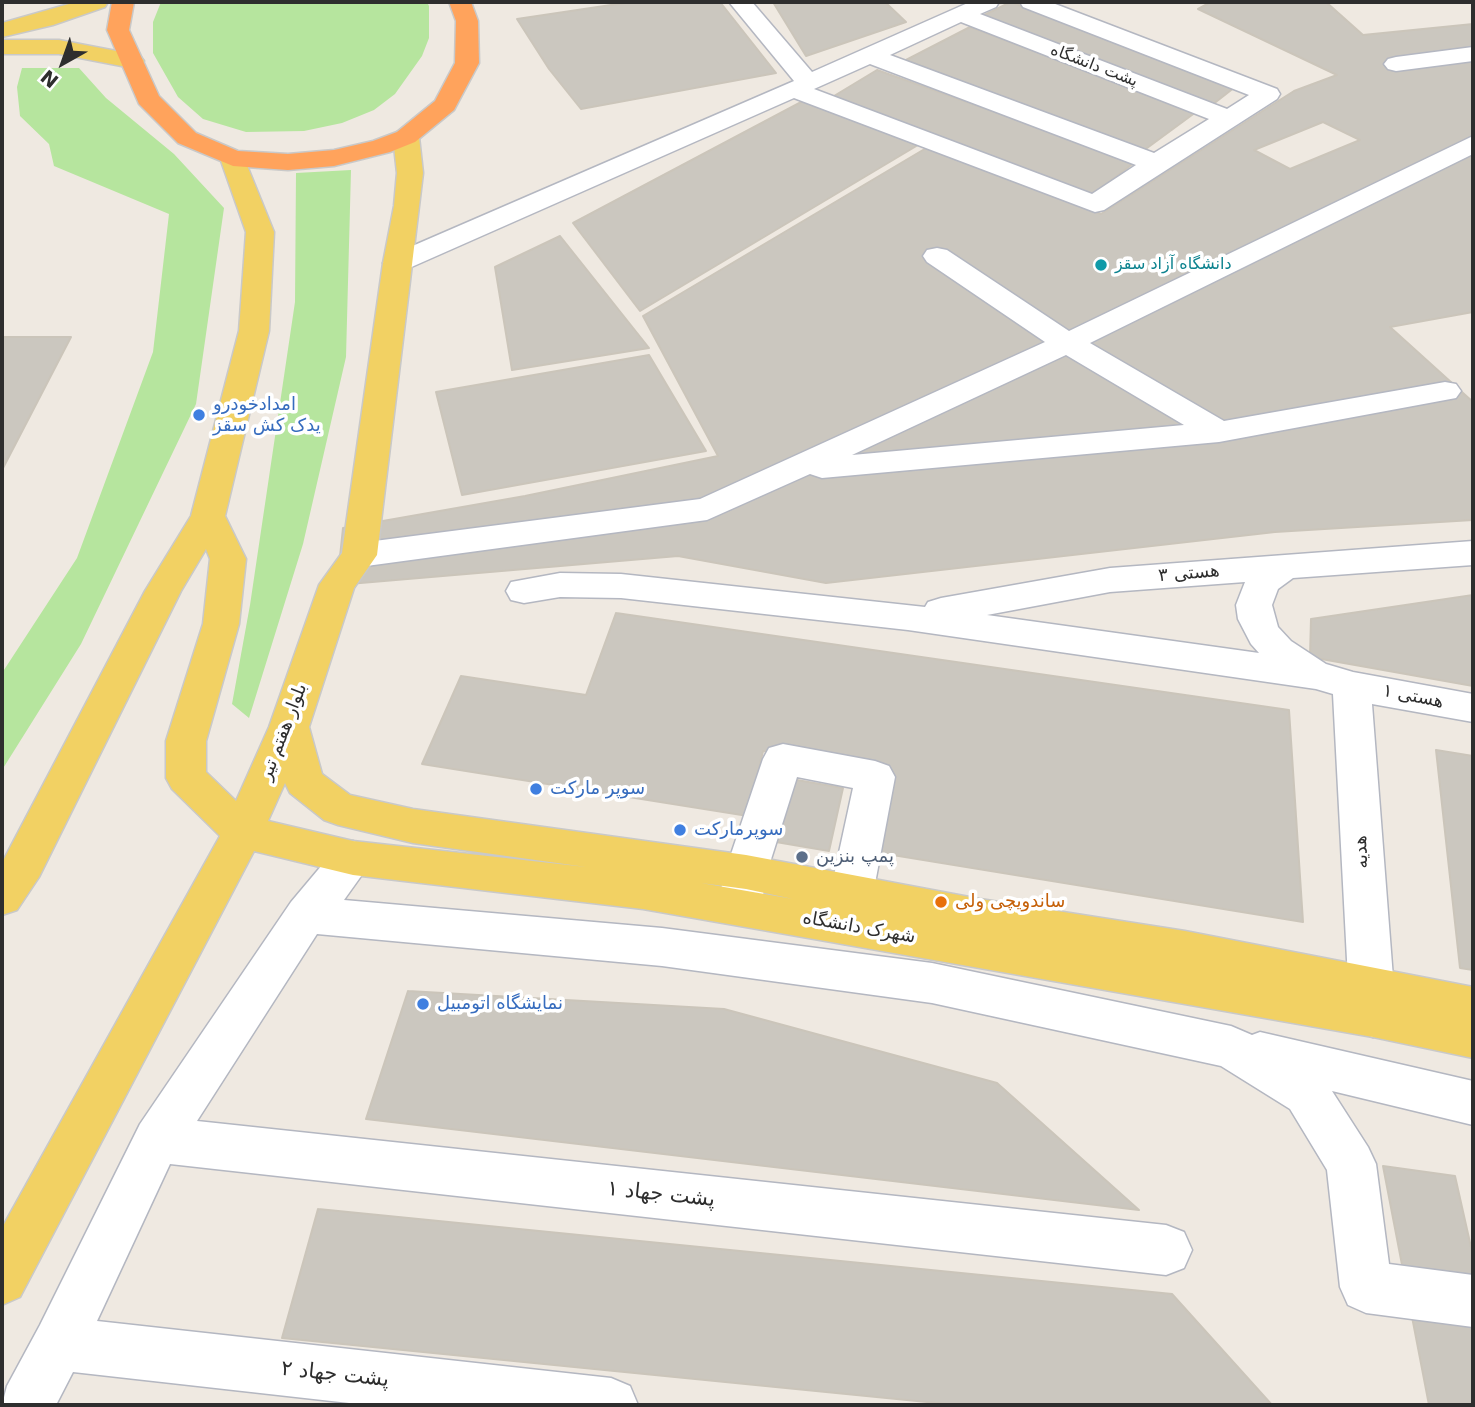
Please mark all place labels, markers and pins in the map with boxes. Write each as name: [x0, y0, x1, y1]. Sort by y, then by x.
place label: دانشگاه آزاد سقز: [1115, 255, 1232, 275]
marker: دانشگاه آزاد سقز: [1093, 257, 1109, 273]
place label: امدادخودرو یدک کش سقز: [213, 394, 321, 436]
marker: امدادخودرو یدک کش سقز: [191, 407, 207, 423]
place label: سوپر مارکت: [550, 778, 645, 800]
marker: سوپر مارکت: [528, 781, 544, 797]
place label: سوپرمارکت: [694, 819, 783, 841]
marker: سوپرمارکت: [672, 822, 688, 838]
place label: پمپ بنزین: [816, 846, 894, 868]
marker: پمپ بنزین: [794, 849, 810, 865]
place label: ساندویچی ولی: [955, 891, 1065, 913]
marker: ساندویچی ولی: [933, 894, 949, 910]
place label: نمایشگاه اتومبیل: [437, 993, 563, 1015]
marker: نمایشگاه اتومبیل: [415, 996, 431, 1012]

